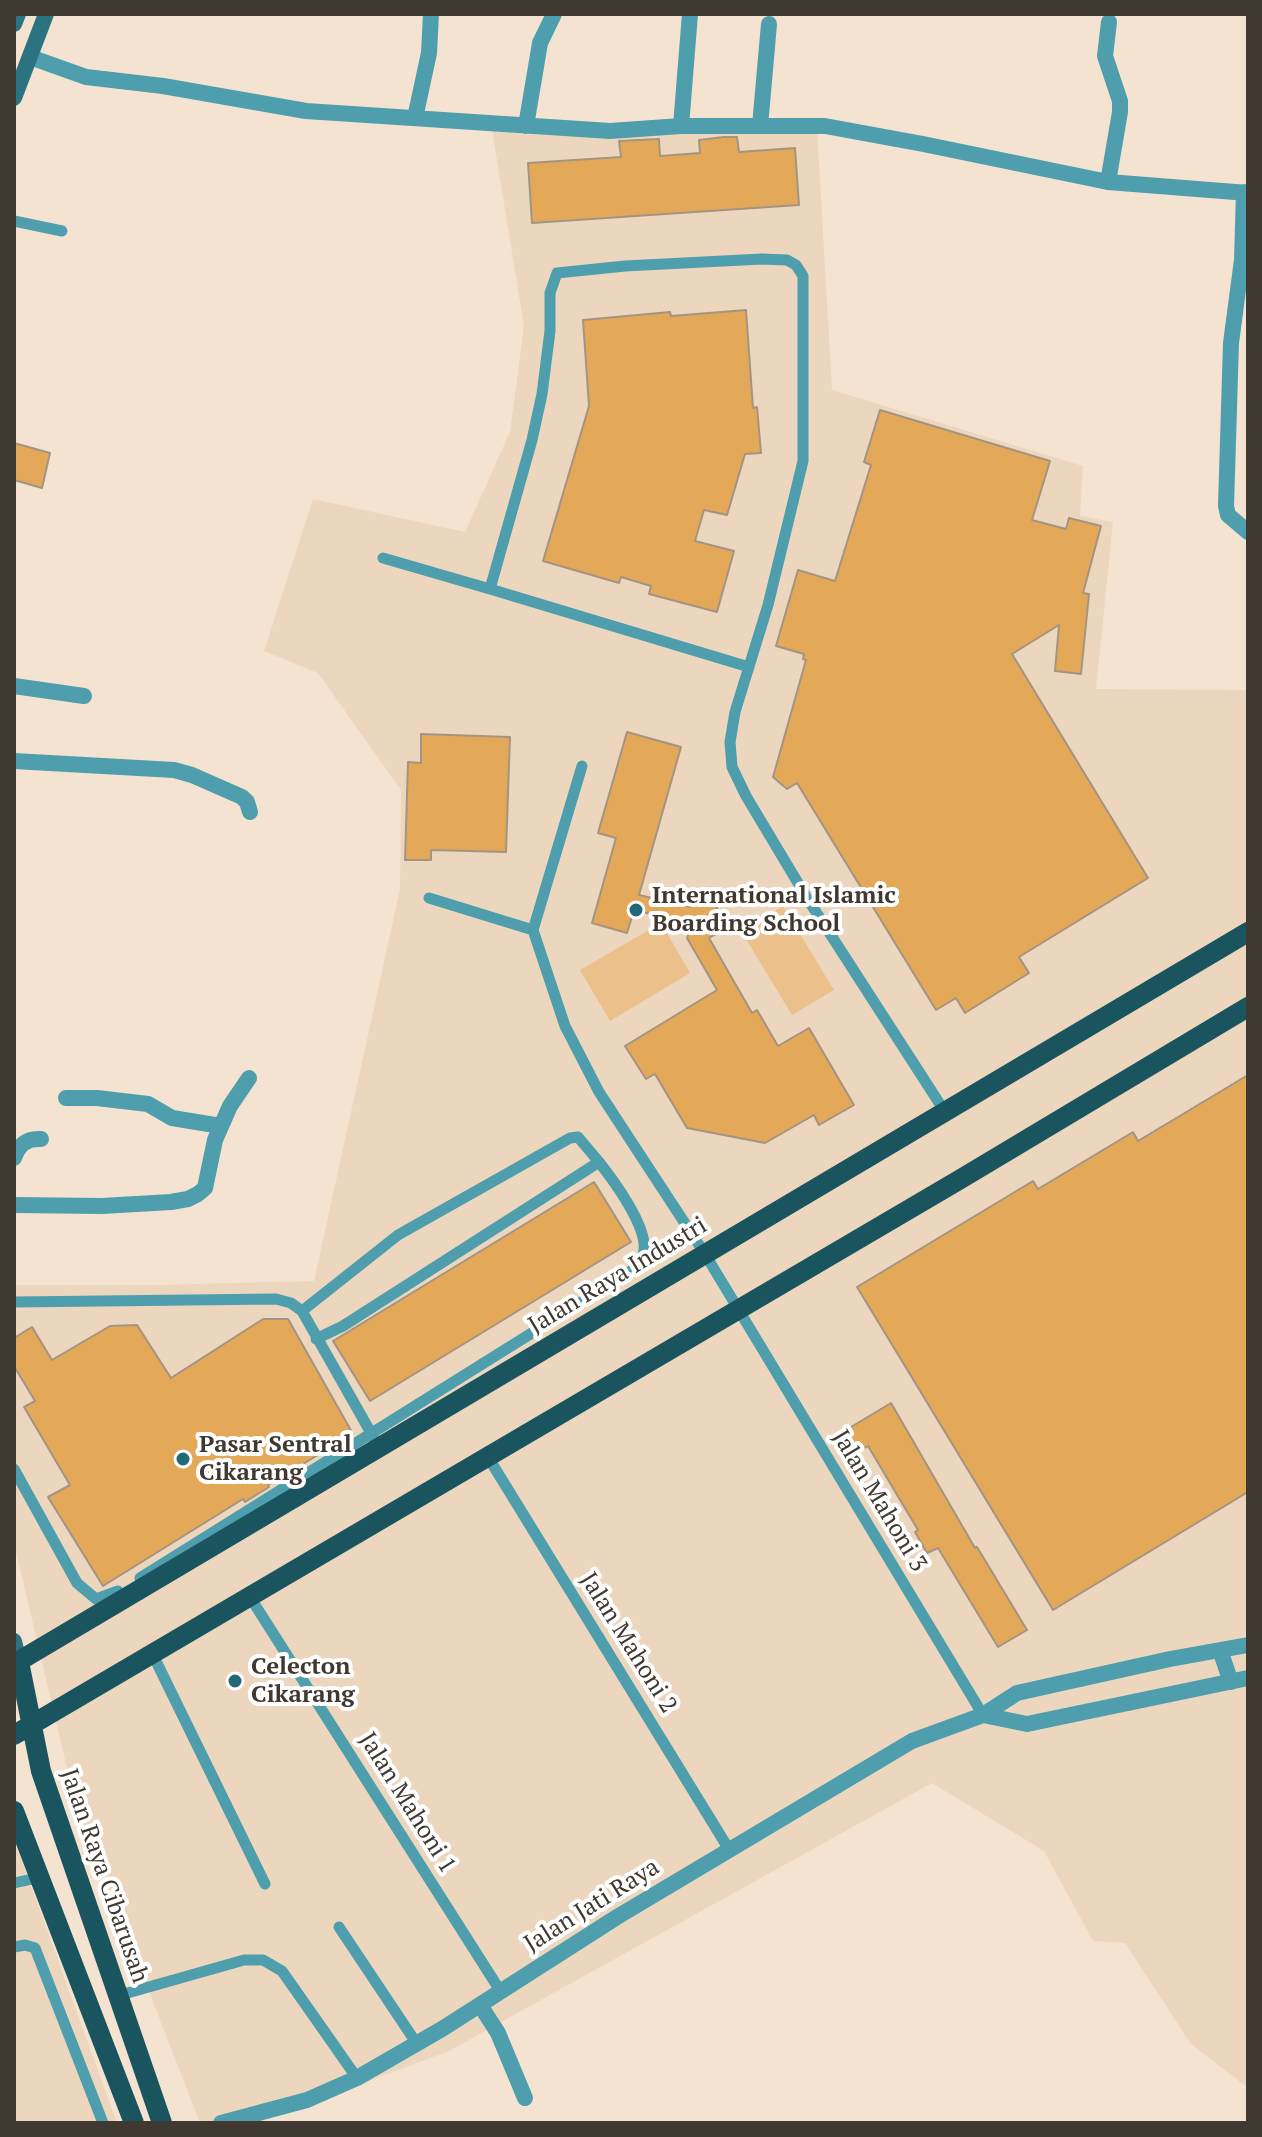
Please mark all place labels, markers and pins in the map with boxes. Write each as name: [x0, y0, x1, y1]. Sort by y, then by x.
place label: International Islamic Boarding School: [652, 882, 896, 938]
marker: International Islamic Boarding School: [627, 901, 645, 919]
place label: Pasar Sentral Cikarang: [199, 1431, 352, 1487]
marker: Pasar Sentral Cikarang: [174, 1450, 192, 1468]
place label: Celecton Cikarang: [251, 1653, 355, 1709]
marker: Celecton Cikarang: [226, 1672, 244, 1690]

